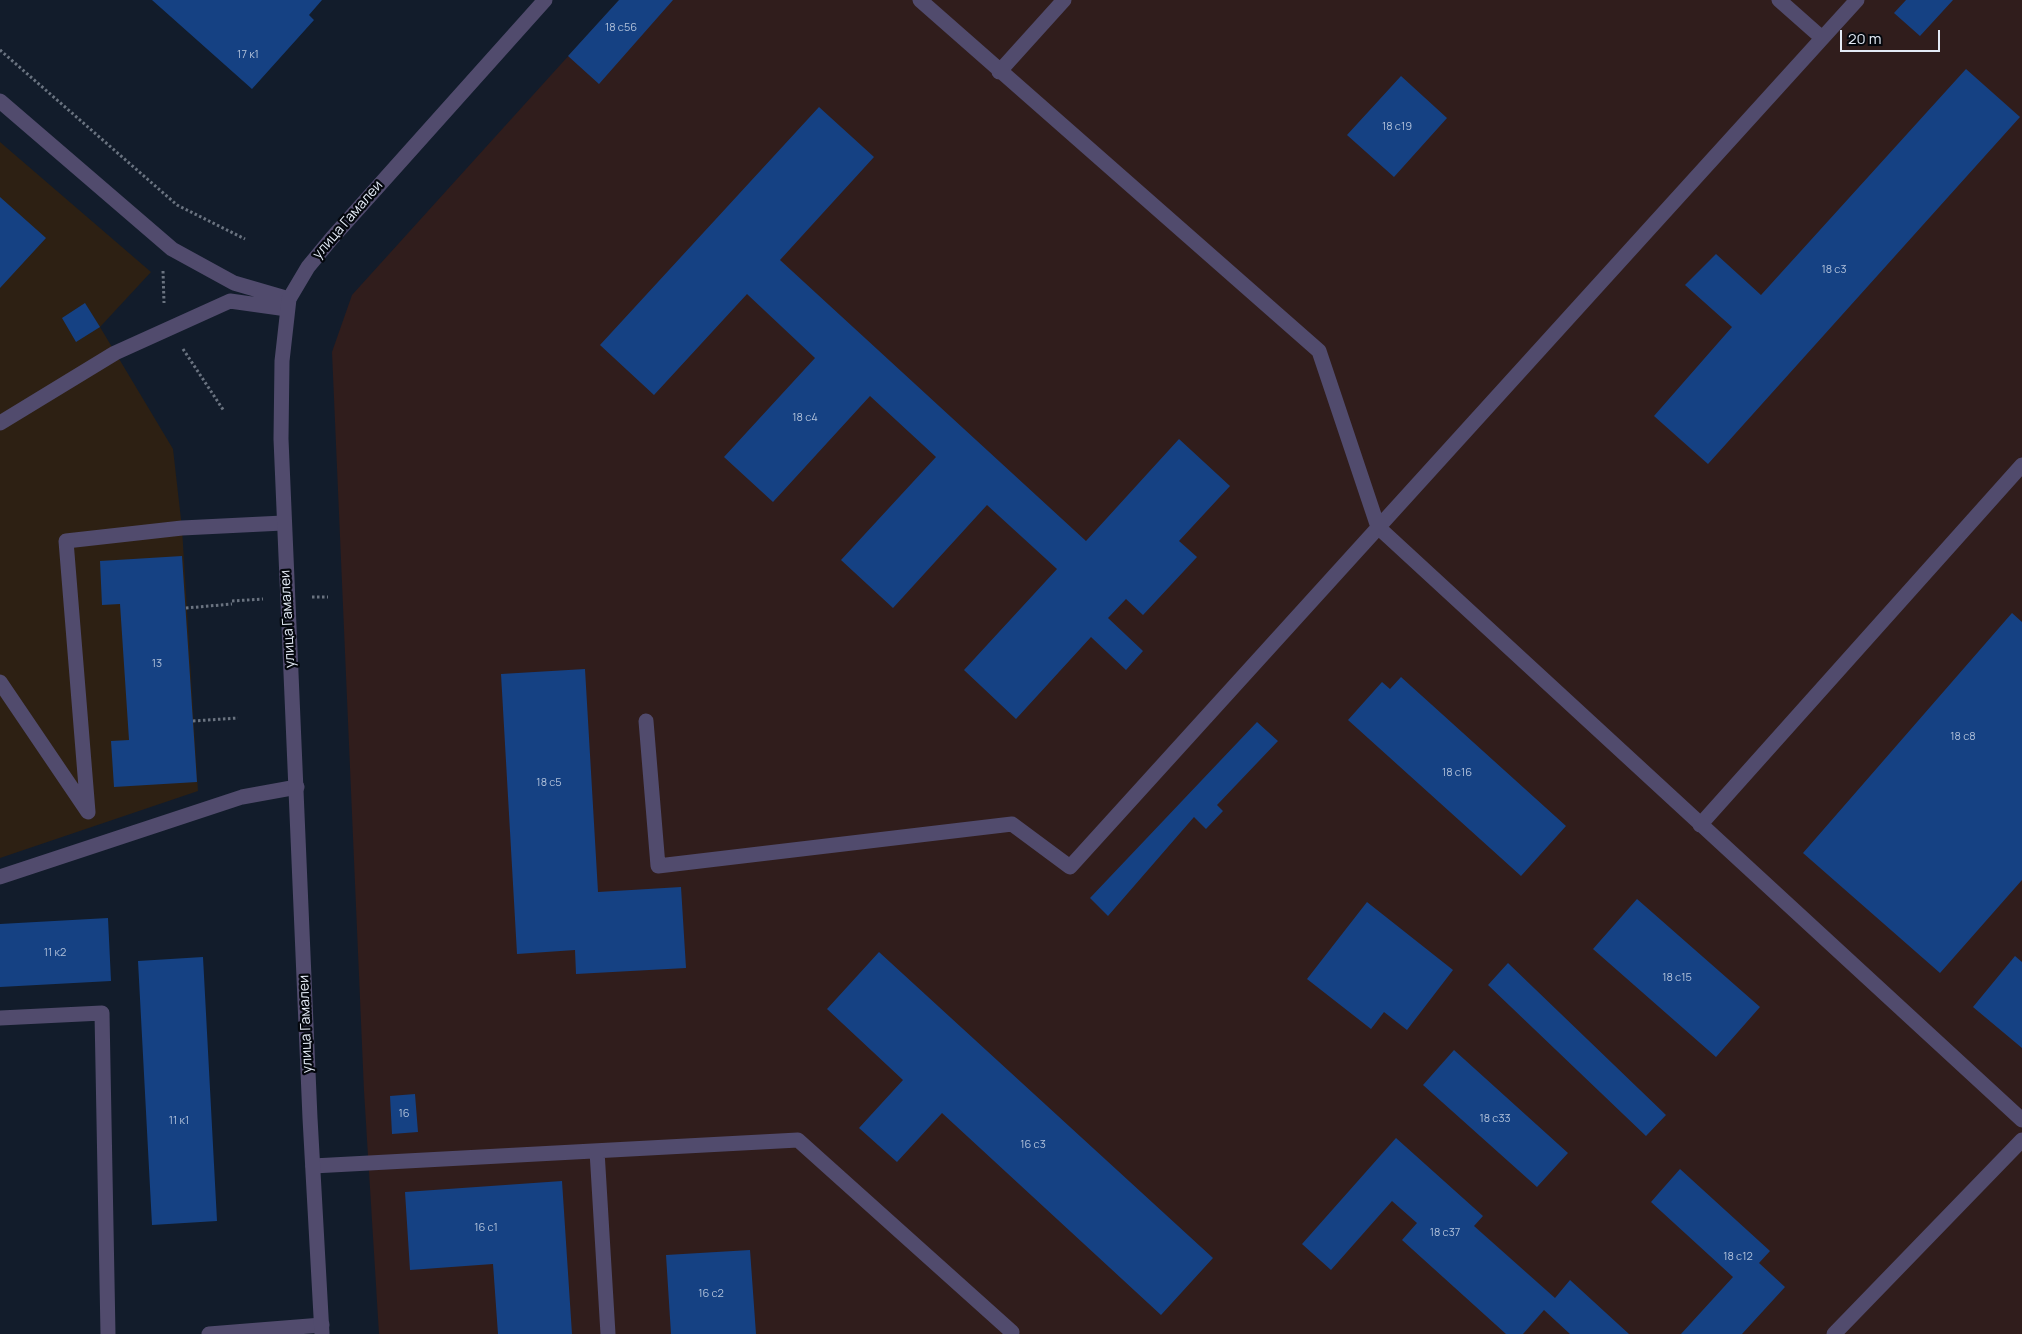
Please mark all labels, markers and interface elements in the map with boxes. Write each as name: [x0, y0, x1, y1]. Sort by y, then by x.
scale bar: [1842, 20, 1942, 52]
house number: 18 с56: [605, 21, 637, 35]
text: 20 m: [1848, 28, 1881, 49]
house number: 17 к1: [237, 48, 259, 62]
house number: 18 с19: [1382, 120, 1412, 134]
street label: улица Гамалеи: [309, 177, 387, 263]
house number: 18 с3: [1821, 263, 1847, 277]
house number: 18 с4: [792, 411, 818, 425]
street label: улица Гамалеи: [277, 570, 299, 668]
house number: 13: [152, 657, 162, 671]
house number: 18 с8: [1950, 730, 1976, 744]
house number: 18 с16: [1442, 766, 1472, 780]
house number: 18 с5: [536, 776, 562, 790]
house number: 11 к2: [44, 946, 66, 960]
house number: 18 с15: [1662, 971, 1692, 985]
street label: улица Гамалеи: [296, 975, 316, 1073]
house number: 16: [398, 1107, 410, 1121]
house number: 18 с33: [1479, 1112, 1511, 1126]
house number: 11 к1: [169, 1114, 189, 1128]
house number: 16 с3: [1020, 1138, 1046, 1152]
house number: 16 с1: [474, 1221, 498, 1235]
house number: 18 с37: [1430, 1226, 1460, 1240]
house number: 18 с12: [1723, 1250, 1753, 1264]
house number: 16 с2: [698, 1287, 724, 1301]

